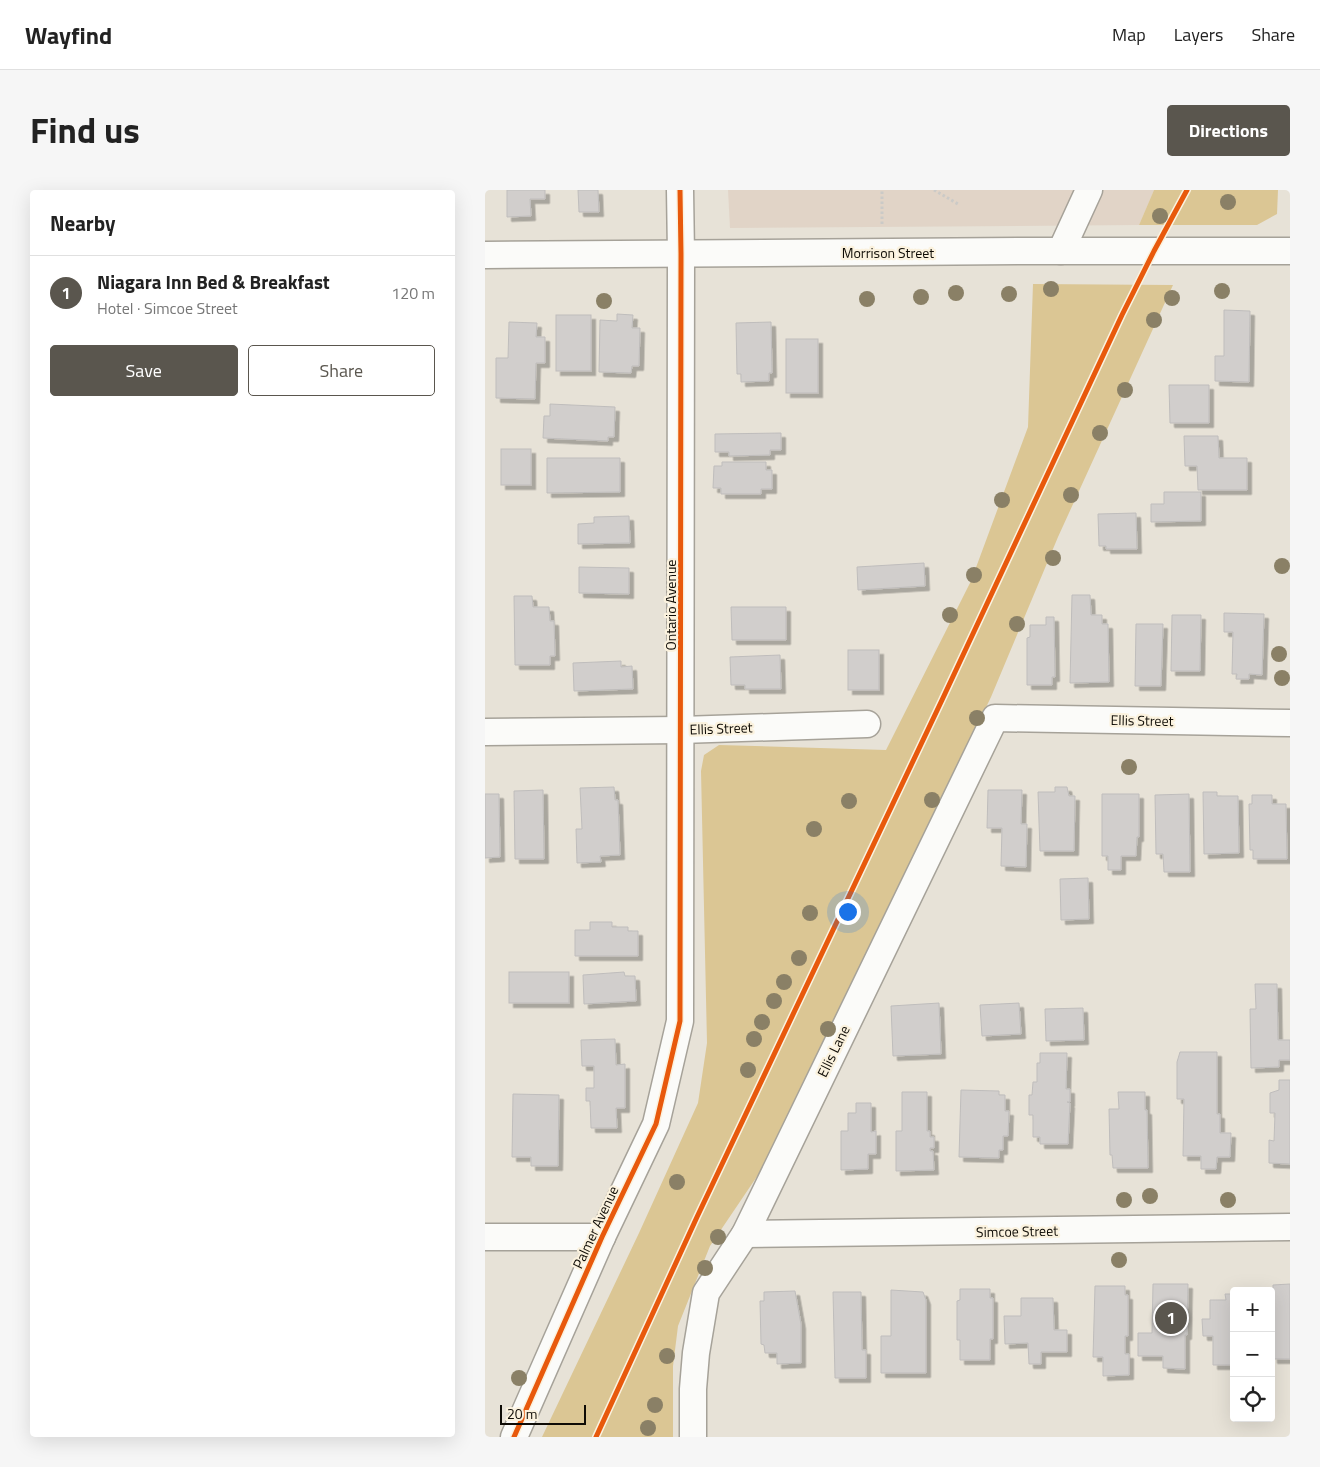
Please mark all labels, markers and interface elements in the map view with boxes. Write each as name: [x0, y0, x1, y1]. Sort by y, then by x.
text: Wayfind: [25, 17, 112, 53]
text: Map: [1112, 21, 1146, 48]
text: Layers: [1174, 21, 1223, 48]
text: Share: [1251, 21, 1295, 48]
text: Find us: [30, 103, 140, 157]
button: Directions: [1167, 105, 1290, 156]
text: Nearby: [50, 207, 115, 239]
street label: Morrison Street: [842, 242, 934, 263]
text: Niagara Inn Bed & Breakfast: [97, 267, 330, 296]
text: 1: [62, 281, 70, 305]
text: 120 m: [391, 281, 435, 305]
text: Hotel · Simcoe Street: [97, 296, 238, 320]
button: Save: [50, 345, 238, 396]
button: Share: [248, 345, 435, 396]
street label: Ontario Avenue: [660, 560, 681, 650]
street label: Ellis Street: [1110, 709, 1174, 731]
street label: Ellis Street: [689, 716, 753, 740]
your location: [835, 899, 861, 925]
street label: Ellis Lane: [811, 1022, 855, 1080]
street label: Palmer Avenue: [567, 1182, 623, 1272]
street label: Simcoe Street: [976, 1220, 1058, 1242]
map controls: [1230, 1287, 1275, 1422]
button: +: [1230, 1287, 1275, 1332]
pin: 1: [1155, 1299, 1187, 1337]
button: −: [1230, 1332, 1275, 1377]
button: locate: [1230, 1377, 1275, 1422]
scale bar: [500, 1402, 586, 1425]
text: 20 m: [507, 1403, 537, 1424]

